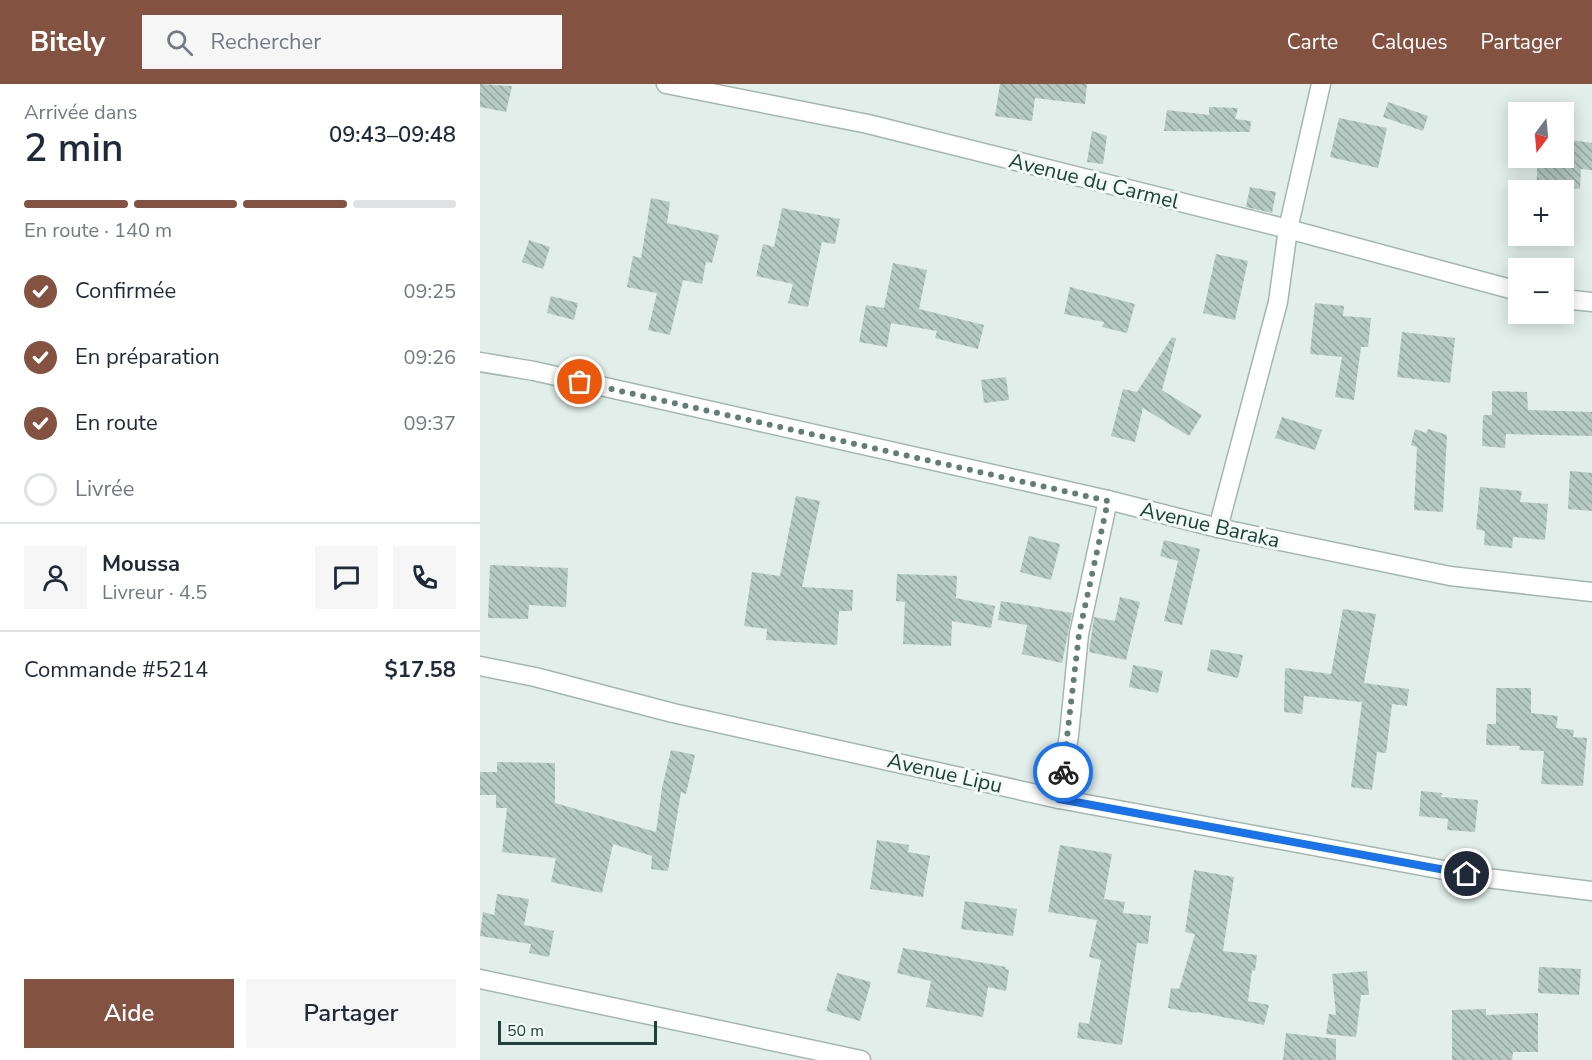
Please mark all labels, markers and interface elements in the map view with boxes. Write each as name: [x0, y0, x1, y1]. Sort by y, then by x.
search box: [142, 15, 562, 69]
text: Bitely: [30, 23, 106, 61]
icon: search: [163, 26, 196, 59]
text: Rechercher: [211, 27, 321, 57]
text: Carte: [1287, 28, 1338, 56]
text: Calques: [1371, 28, 1448, 56]
text: Partager: [1481, 28, 1562, 56]
text: Arrivée dans: [24, 99, 137, 126]
north arrow: [1508, 102, 1574, 168]
map controls: [1508, 102, 1574, 324]
text: 09:43–09:48: [329, 120, 456, 150]
text: 2 min: [24, 122, 123, 175]
street label: Avenue du Carmel: [1006, 146, 1183, 216]
button: +: [1508, 180, 1574, 246]
text: En route · 140 m: [24, 217, 172, 244]
button: −: [1508, 258, 1574, 324]
icon: check: [24, 275, 57, 308]
text: Confirmée: [75, 276, 176, 306]
text: 09:25: [403, 278, 456, 305]
icon: check: [24, 341, 57, 374]
text: En préparation: [75, 342, 220, 372]
text: 09:26: [403, 344, 456, 371]
pin: [554, 356, 605, 407]
icon: bag: [563, 365, 596, 398]
icon: check: [24, 407, 57, 440]
text: En route: [75, 408, 158, 438]
text: 09:37: [403, 410, 456, 437]
text: Livrée: [75, 474, 135, 504]
street label: Avenue Baraka: [1138, 495, 1282, 555]
button: person: [24, 546, 87, 609]
button: chat: [315, 546, 378, 609]
button: phone: [393, 546, 456, 609]
text: Moussa: [102, 549, 180, 579]
text: Livreur · 4.5: [102, 579, 207, 606]
text: Commande #5214: [24, 655, 208, 685]
text: $17.58: [385, 655, 456, 685]
courier: [1033, 742, 1093, 802]
street label: Avenue Lipu: [885, 746, 1005, 800]
icon: bike: [1047, 756, 1080, 789]
pin: [1441, 848, 1492, 899]
icon: home: [1450, 857, 1483, 890]
button: Aide: [24, 979, 234, 1048]
button: Partager: [246, 979, 456, 1048]
scale bar: [498, 1018, 657, 1046]
text: 50 m: [507, 1020, 544, 1042]

